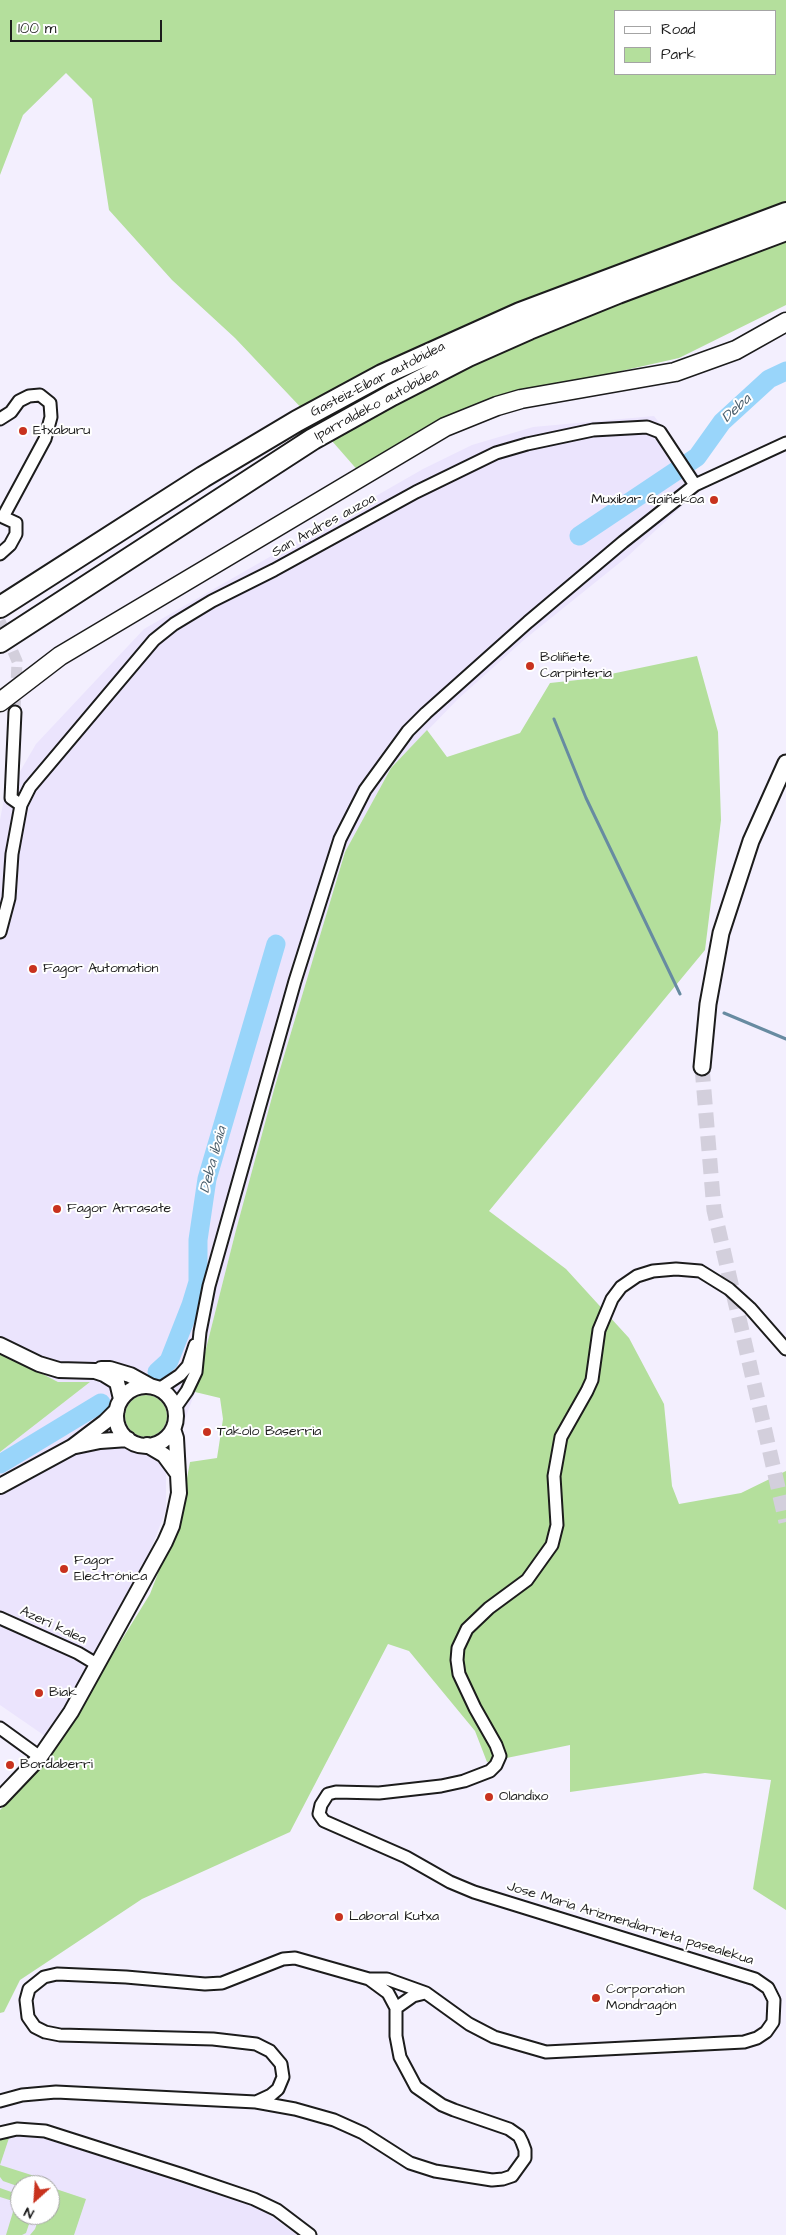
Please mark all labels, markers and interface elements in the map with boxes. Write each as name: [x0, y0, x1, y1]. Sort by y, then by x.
scale bar: [12, 10, 165, 42]
legend: [614, 10, 776, 75]
text: 100 m: [18, 18, 57, 39]
text: Road: [661, 19, 695, 40]
text: Park: [661, 44, 696, 65]
street label: Gasteiz-Eibar autobidea: [308, 339, 448, 421]
street label: Iparraldeko autobidea: [312, 365, 442, 445]
water label: Deba: [718, 391, 756, 427]
place label: Etxaburu: [33, 423, 90, 439]
marker: Etxaburu: [17, 425, 29, 437]
street label: San Andres auzoa: [269, 491, 379, 561]
place label: Muxibar Gaiñekoa: [591, 492, 704, 508]
marker: Muxibar Gaiñekoa: [708, 494, 720, 506]
place label: Boliñete, Carpinteria: [540, 650, 612, 682]
marker: Boliñete, Carpinteria: [524, 660, 536, 672]
place label: Fagor Automation: [43, 961, 159, 977]
marker: Fagor Automation: [27, 963, 39, 975]
water label: Deba ibaia: [196, 1125, 232, 1195]
place label: Fagor Arrasate: [67, 1201, 171, 1217]
marker: Fagor Arrasate: [51, 1203, 63, 1215]
place label: Takolo Baserria: [217, 1424, 321, 1440]
marker: Takolo Baserria: [201, 1426, 213, 1438]
place label: Fagor Electrónica: [74, 1553, 147, 1585]
marker: Fagor Electrónica: [58, 1563, 70, 1575]
street label: Azeri kalea: [17, 1603, 89, 1649]
place label: Biak: [49, 1685, 77, 1701]
marker: Biak: [33, 1687, 45, 1699]
place label: Bordaberri: [20, 1757, 93, 1773]
marker: Bordaberri: [4, 1759, 16, 1771]
place label: Olandixo: [499, 1789, 548, 1805]
marker: Olandixo: [483, 1791, 495, 1803]
street label: Jose Maria Arizmendiarrieta pasealekua: [505, 1878, 755, 1970]
place label: Laboral Kutxa: [349, 1909, 439, 1925]
marker: Laboral Kutxa: [333, 1911, 345, 1923]
place label: Corporation Mondragón: [606, 1982, 685, 2014]
marker: Corporation Mondragón: [590, 1992, 602, 2004]
north arrow: [10, 2175, 60, 2225]
text: N: [21, 2202, 37, 2223]

